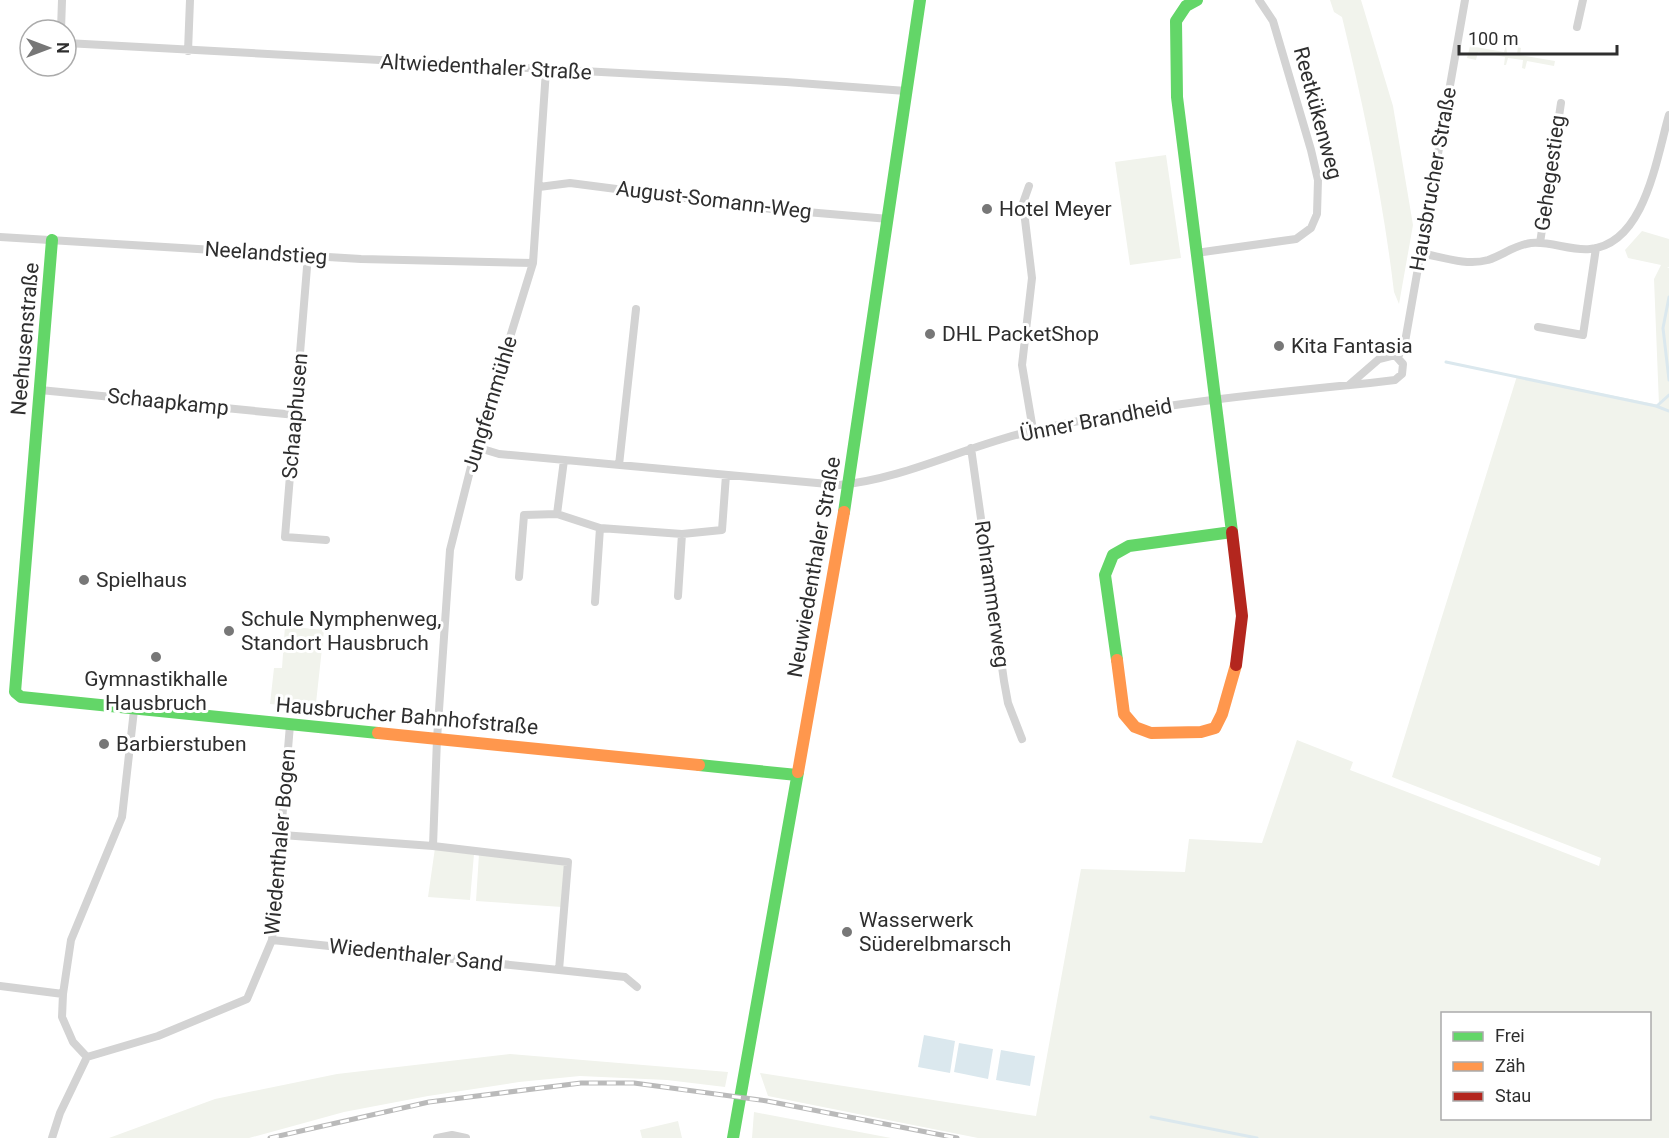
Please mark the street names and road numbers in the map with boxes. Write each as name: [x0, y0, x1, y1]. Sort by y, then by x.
street label: Reetkükenweg: [1289, 44, 1347, 182]
street label: Altwiedenthaler Straße: [380, 49, 592, 85]
street label: Hausbrucher Straße: [1405, 85, 1461, 273]
street label: Gehegestieg: [1530, 113, 1570, 233]
street label: August-Somann-Weg: [615, 176, 813, 224]
street label: Neelandstieg: [204, 237, 328, 269]
street label: Neehusenstraße: [6, 262, 44, 416]
street label: Jungfernmühle: [458, 333, 522, 475]
street label: Schaaphusen: [278, 352, 312, 480]
street label: Schaapkamp: [106, 384, 230, 420]
street label: Ünner Brandheid: [1018, 393, 1174, 447]
street label: Neuwiedenthaler Straße: [783, 455, 845, 679]
street label: Rohrammerweg: [970, 519, 1014, 669]
street label: Hausbrucher Bahnhofstraße: [275, 693, 539, 739]
street label: Wiedenthaler Bogen: [260, 748, 300, 936]
street label: Wiedenthaler Sand: [328, 934, 504, 976]

